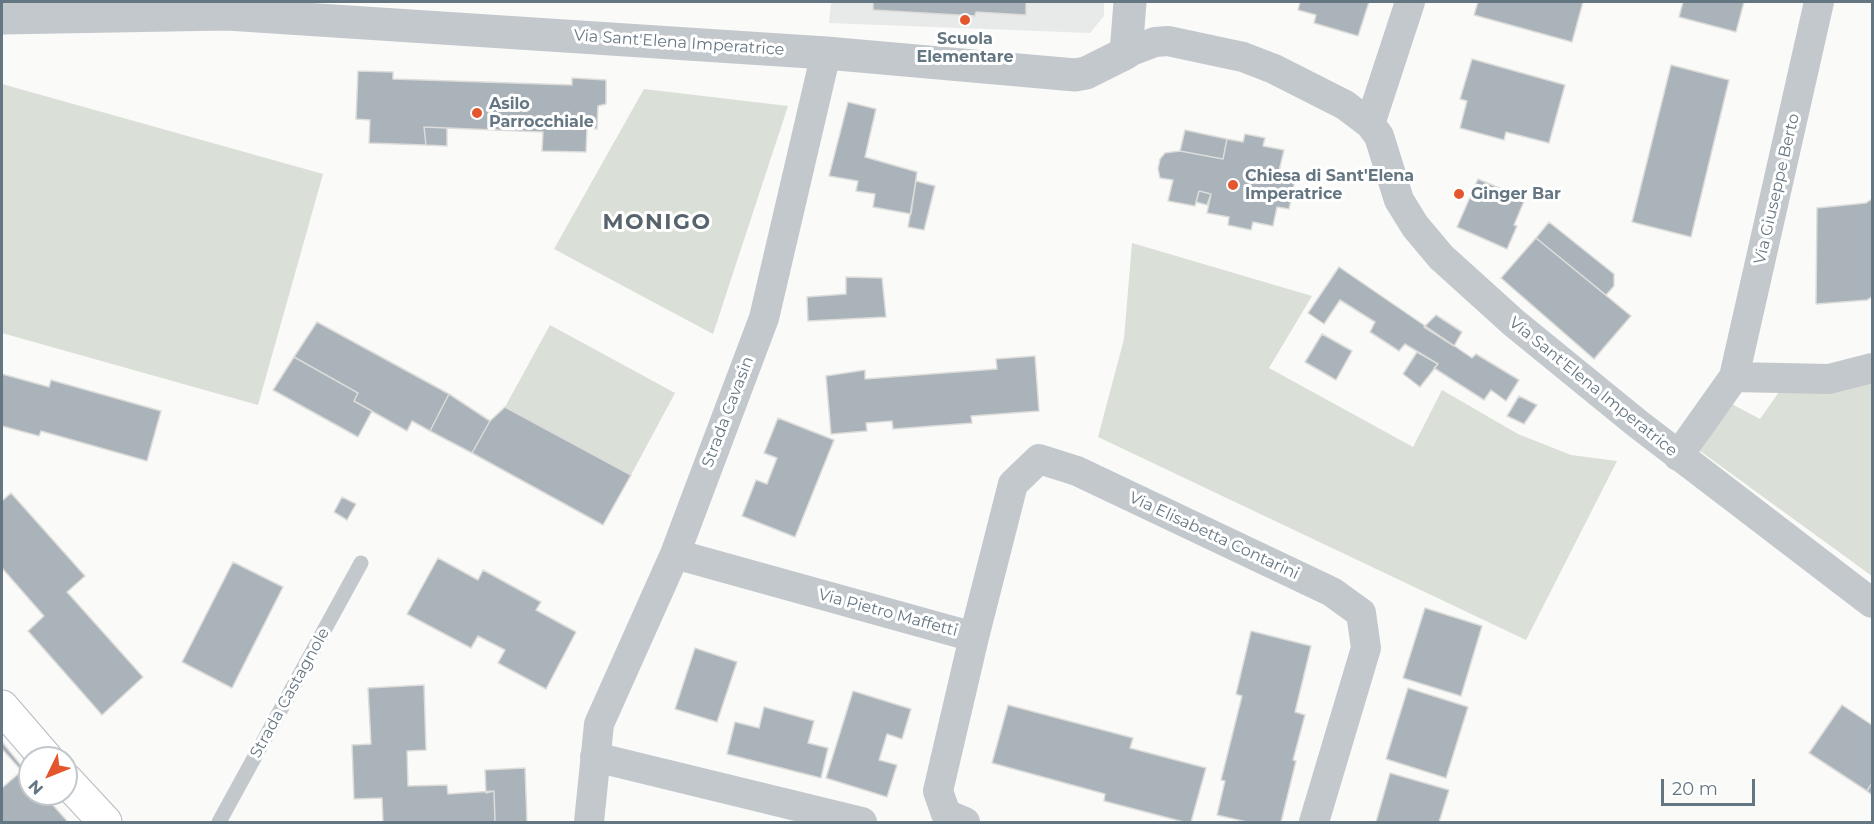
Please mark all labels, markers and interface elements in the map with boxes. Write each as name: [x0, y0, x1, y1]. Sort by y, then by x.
marker: Scuola Elementare: [958, 13, 972, 27]
street label: Via Sant'Elena Imperatrice: [573, 26, 785, 60]
place label: Scuola Elementare: [916, 29, 1014, 67]
place label: Asilo Parrocchiale: [489, 94, 594, 132]
marker: Asilo Parrocchiale: [470, 106, 484, 120]
street label: Via Giuseppe Berto: [1750, 112, 1804, 266]
place label: Chiesa di Sant'Elena Imperatrice: [1245, 166, 1414, 204]
marker: Chiesa di Sant'Elena Imperatrice: [1226, 178, 1240, 192]
place label: Ginger Bar: [1471, 184, 1561, 204]
marker: Ginger Bar: [1452, 187, 1466, 201]
district label: MONIGO: [602, 210, 712, 236]
street label: Via Sant'Elena Imperatrice: [1505, 313, 1681, 461]
street label: Strada Cavasin: [698, 354, 758, 470]
street label: Via Elisabetta Contarini: [1126, 488, 1302, 584]
street label: Via Pietro Maffetti: [816, 585, 960, 641]
street label: Strada Castagnole: [246, 625, 334, 761]
north arrow: [18, 746, 78, 806]
scale bar: [1664, 767, 1758, 805]
text: N: [25, 776, 47, 798]
text: 20 m: [1672, 778, 1718, 800]

